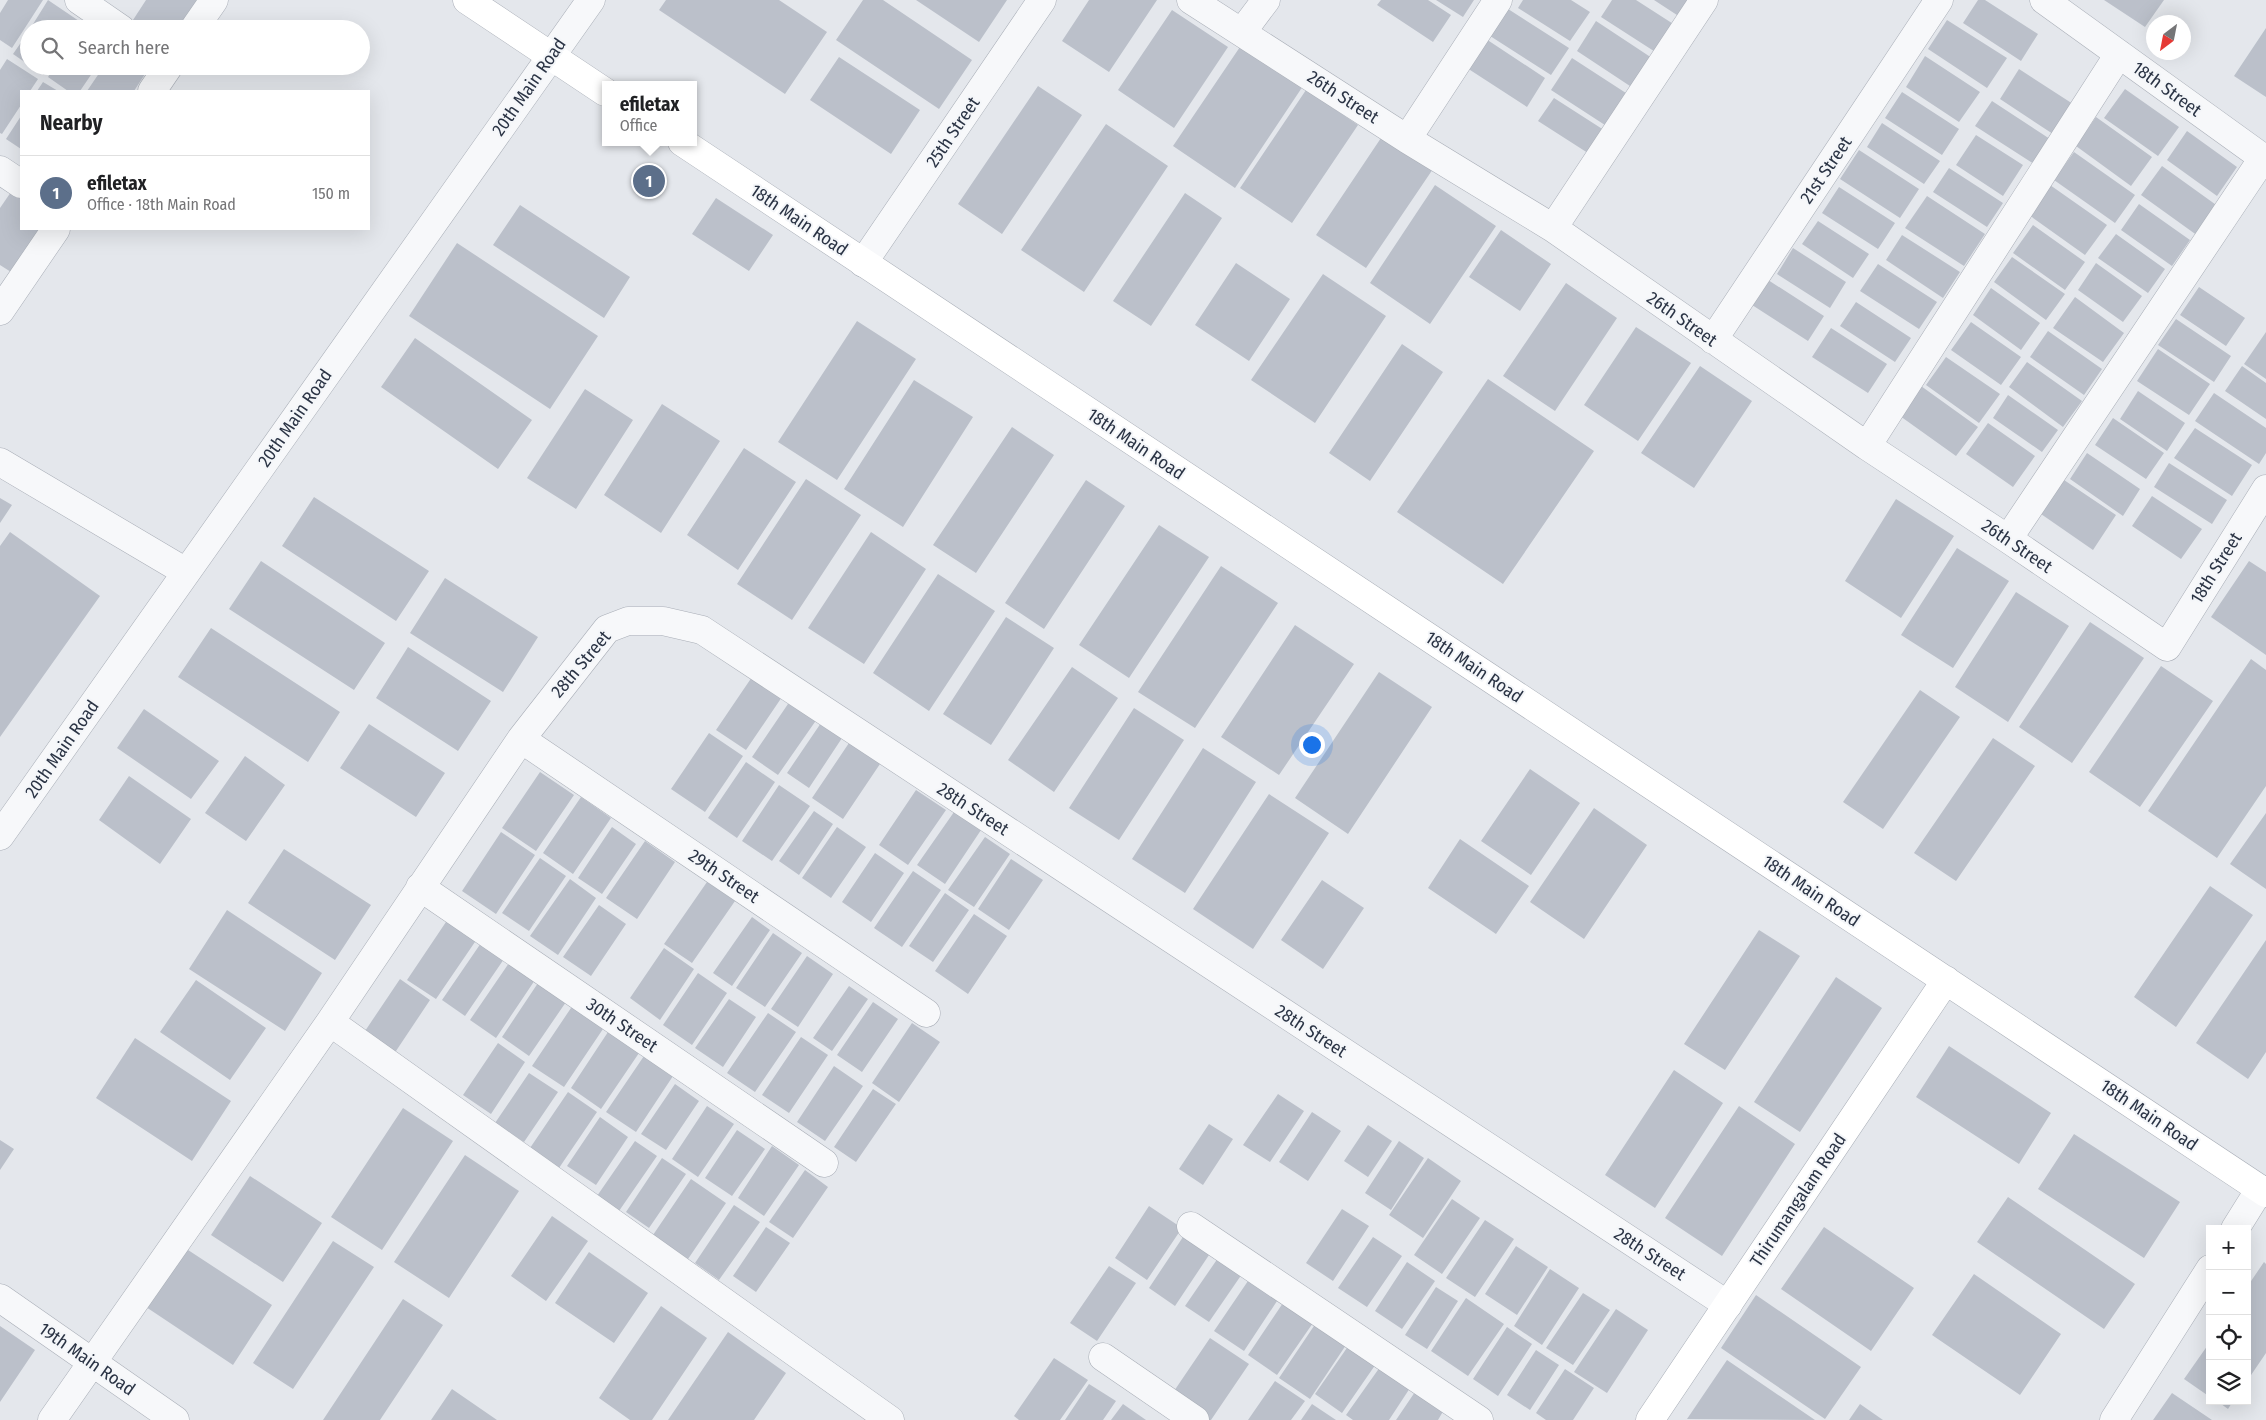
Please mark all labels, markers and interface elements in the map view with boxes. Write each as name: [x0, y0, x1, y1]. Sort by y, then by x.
north arrow: [2146, 15, 2191, 60]
search box: [20, 20, 370, 75]
icon: search: [38, 34, 66, 62]
street label: 20th Main Road: [487, 34, 571, 140]
text: Search here: [78, 36, 170, 59]
street label: 18th Street: [2128, 57, 2206, 121]
street label: 26th Street: [1303, 66, 1383, 128]
popup: [602, 81, 697, 146]
text: efiletax: [620, 93, 679, 116]
street label: 25th Street: [922, 93, 985, 171]
text: Nearby: [40, 110, 102, 136]
text: Office: [620, 116, 657, 135]
street label: 21st Street: [1795, 132, 1857, 208]
pin: 1: [633, 162, 665, 200]
text: efiletax: [87, 172, 147, 195]
street label: 18th Main Road: [746, 179, 852, 261]
text: 1: [53, 184, 59, 203]
text: 150 m: [312, 184, 350, 203]
text: Office · 18th Main Road: [87, 195, 236, 214]
street label: 26th Street: [1643, 287, 1721, 351]
street label: 20th Main Road: [253, 365, 337, 471]
street label: 18th Main Road: [1083, 403, 1189, 485]
street label: 26th Street: [1977, 514, 2057, 578]
street label: 18th Street: [2186, 528, 2247, 608]
street label: 28th Street: [547, 626, 615, 702]
street label: 18th Main Road: [1421, 626, 1527, 708]
street label: 20th Main Road: [20, 696, 104, 802]
your location: [1299, 732, 1325, 758]
street label: 28th Street: [933, 778, 1013, 840]
street label: 29th Street: [685, 844, 764, 908]
street label: 18th Main Road: [1758, 850, 1864, 932]
street label: 30th Street: [582, 993, 662, 1057]
street label: 28th Street: [1271, 1000, 1351, 1062]
street label: 18th Main Road: [2096, 1074, 2202, 1156]
street label: Thirumangalam Road: [1745, 1129, 1851, 1271]
street label: 28th Street: [1610, 1223, 1690, 1285]
map controls: [2206, 1225, 2251, 1405]
button: +: [2206, 1225, 2251, 1270]
button: −: [2206, 1270, 2251, 1315]
button: locate: [2206, 1315, 2251, 1360]
street label: 19th Main Road: [35, 1318, 139, 1400]
button: layers: [2206, 1360, 2251, 1405]

